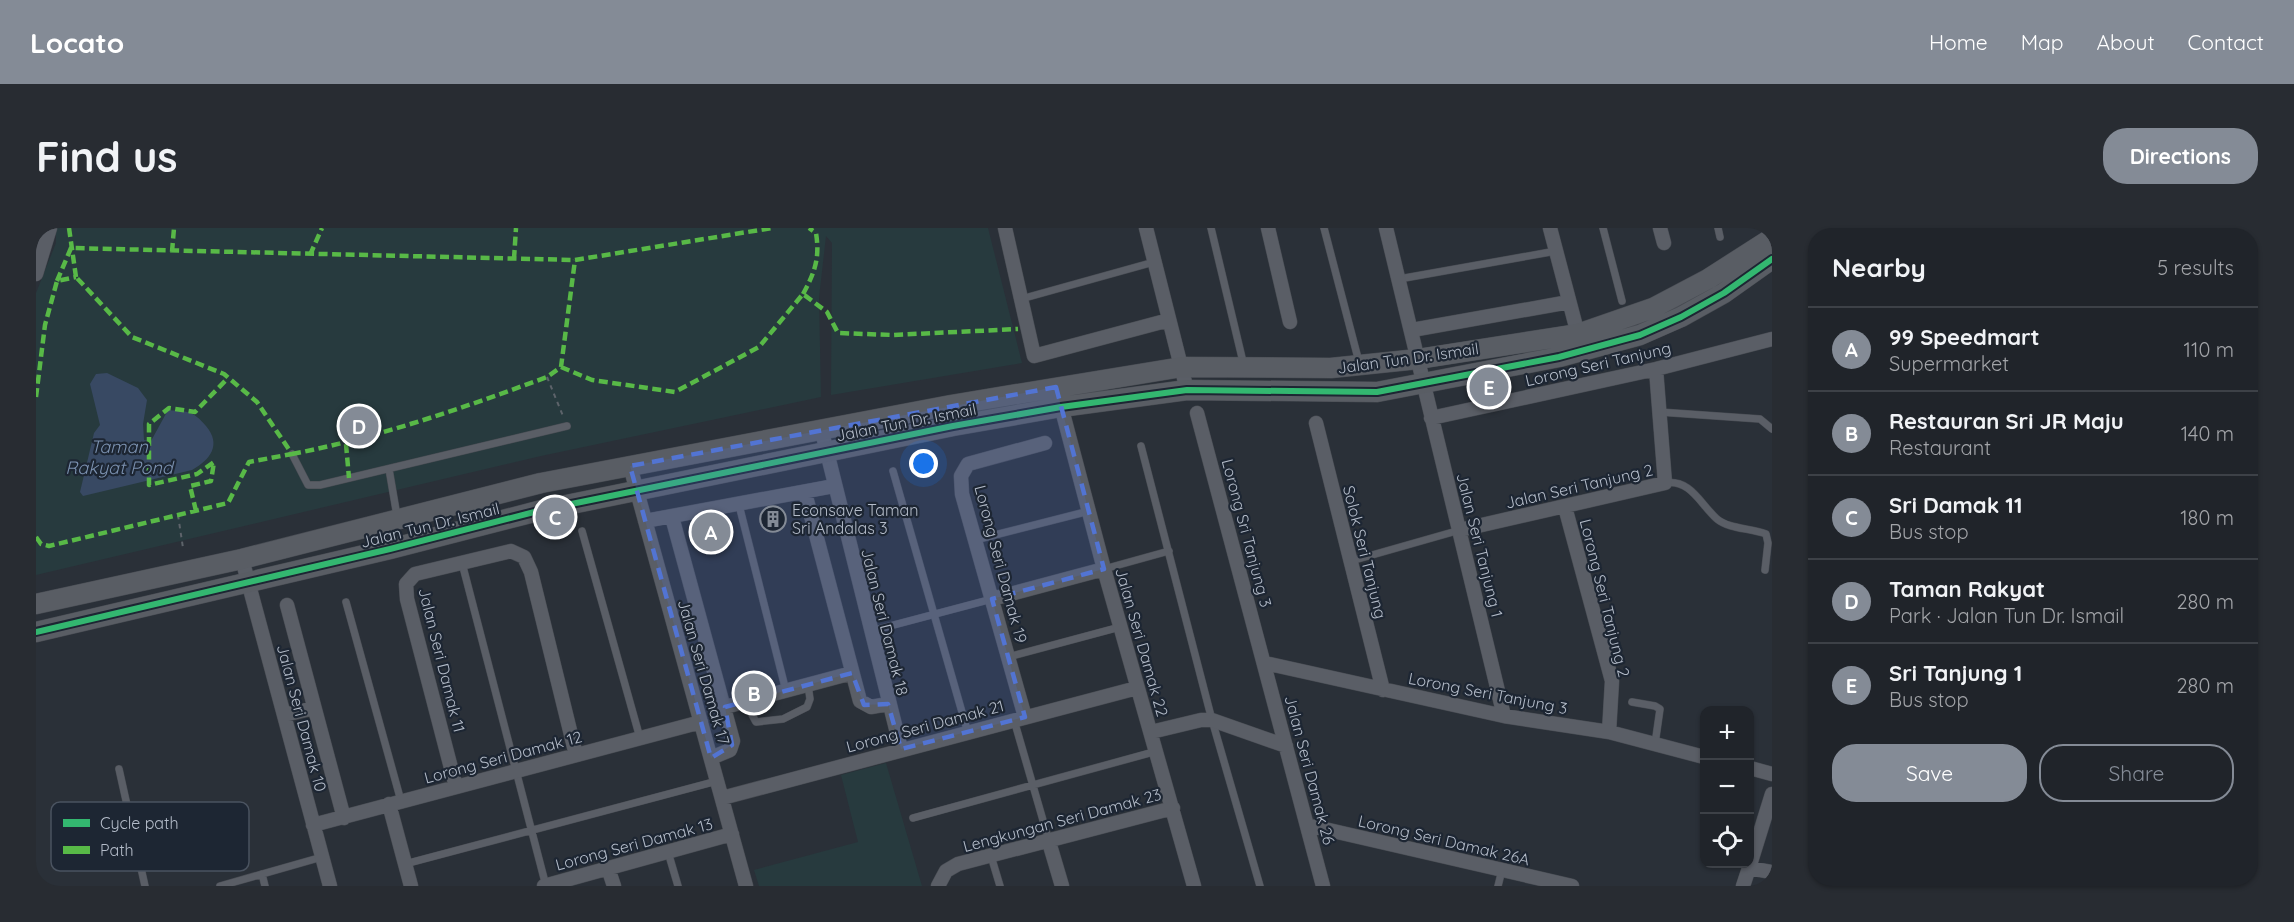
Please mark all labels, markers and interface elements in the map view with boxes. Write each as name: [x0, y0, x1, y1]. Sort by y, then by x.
text: Locato: [30, 25, 124, 60]
text: Home: [1929, 29, 1988, 55]
text: Map: [2021, 29, 2064, 55]
text: About: [2097, 29, 2155, 55]
text: Contact: [2188, 29, 2264, 55]
button: Directions: [2103, 128, 2258, 184]
text: Find us: [36, 130, 178, 183]
text: Nearby: [1832, 251, 1926, 284]
text: 5 results: [2157, 255, 2234, 280]
text: 99 Speedmart: [1889, 323, 2040, 351]
text: A: [1845, 337, 1858, 362]
text: 110 m: [2184, 337, 2234, 362]
street label: Jalan Tun Dr. Ismail: [1336, 338, 1480, 378]
street label: Lorong Seri Tanjung: [1523, 338, 1673, 390]
text: Supermarket: [1889, 351, 2009, 376]
pin: E: [1470, 364, 1508, 410]
street label: Jalan Tun Dr. Ismail: [834, 399, 978, 445]
pin: D: [340, 404, 378, 448]
text: Restauran Sri JR Maju: [1889, 407, 2124, 435]
text: B: [1845, 421, 1858, 446]
text: 140 m: [2181, 421, 2234, 446]
water label: Taman Rakyat Pond: [65, 435, 175, 479]
text: Restaurant: [1889, 435, 1991, 460]
your location: [909, 449, 938, 478]
street label: Lorong Sri Tanjung 3: [1218, 457, 1276, 609]
street label: Jalan Seri Tanjung 2: [1503, 459, 1655, 513]
street label: Jalan Seri Tanjung 1: [1452, 471, 1508, 619]
street label: Lorong Seri Damak 19: [970, 483, 1032, 645]
street label: Solok Seri Tanjung: [1339, 483, 1391, 621]
text: Sri Damak 11: [1889, 491, 2022, 519]
pin: C: [536, 494, 574, 540]
street label: Jalan Tun Dr. Ismail: [358, 498, 502, 552]
place label: Econsave Taman Sri Andalas 3: [792, 500, 918, 538]
building icon: Econsave Taman Sri Andalas 3: [758, 504, 788, 534]
text: C: [1845, 505, 1858, 530]
text: 180 m: [2180, 505, 2234, 530]
pin: A: [692, 510, 730, 554]
street label: Lorong Seri Tanjung 2: [1576, 517, 1634, 679]
text: Bus stop: [1889, 519, 1969, 544]
street label: Jalan Seri Damak 18: [857, 546, 913, 698]
street label: Jalan Seri Damak 22: [1111, 565, 1173, 719]
text: Taman Rakyat: [1889, 575, 2045, 603]
street label: Jalan Seri Damak 11: [414, 586, 470, 734]
text: D: [1844, 589, 1859, 614]
text: 280 m: [2177, 589, 2234, 614]
street label: Jalan Seri Damak 17: [674, 597, 734, 747]
text: Park · Jalan Tun Dr. Ismail: [1889, 603, 2124, 628]
street label: Jalan Seri Damak 10: [273, 642, 331, 794]
text: Sri Tanjung 1: [1889, 659, 2022, 687]
street label: Lorong Seri Tanjung 3: [1407, 668, 1569, 718]
pin: B: [734, 670, 774, 716]
text: E: [1846, 673, 1857, 698]
text: 280 m: [2177, 673, 2234, 698]
text: Bus stop: [1889, 687, 1969, 712]
street label: Jalan Seri Damak 26: [1280, 693, 1340, 847]
street label: Lorong Seri Damak 21: [844, 695, 1006, 757]
map controls: [1700, 706, 1754, 868]
button: +: [1700, 706, 1754, 760]
street label: Lorong Seri Damak 12: [422, 726, 584, 788]
button: Save: [1832, 744, 2027, 802]
button: Share: [2039, 744, 2234, 802]
button: −: [1700, 760, 1754, 814]
street label: Lengkungan Seri Damak 23: [961, 784, 1163, 856]
legend: [51, 802, 249, 871]
street label: Lorong Seri Damak 26A: [1356, 811, 1532, 869]
text: Cycle path: [100, 813, 179, 833]
street label: Lorong Seri Damak 13: [553, 813, 715, 875]
button: locate: [1700, 814, 1754, 868]
text: Path: [100, 840, 134, 860]

